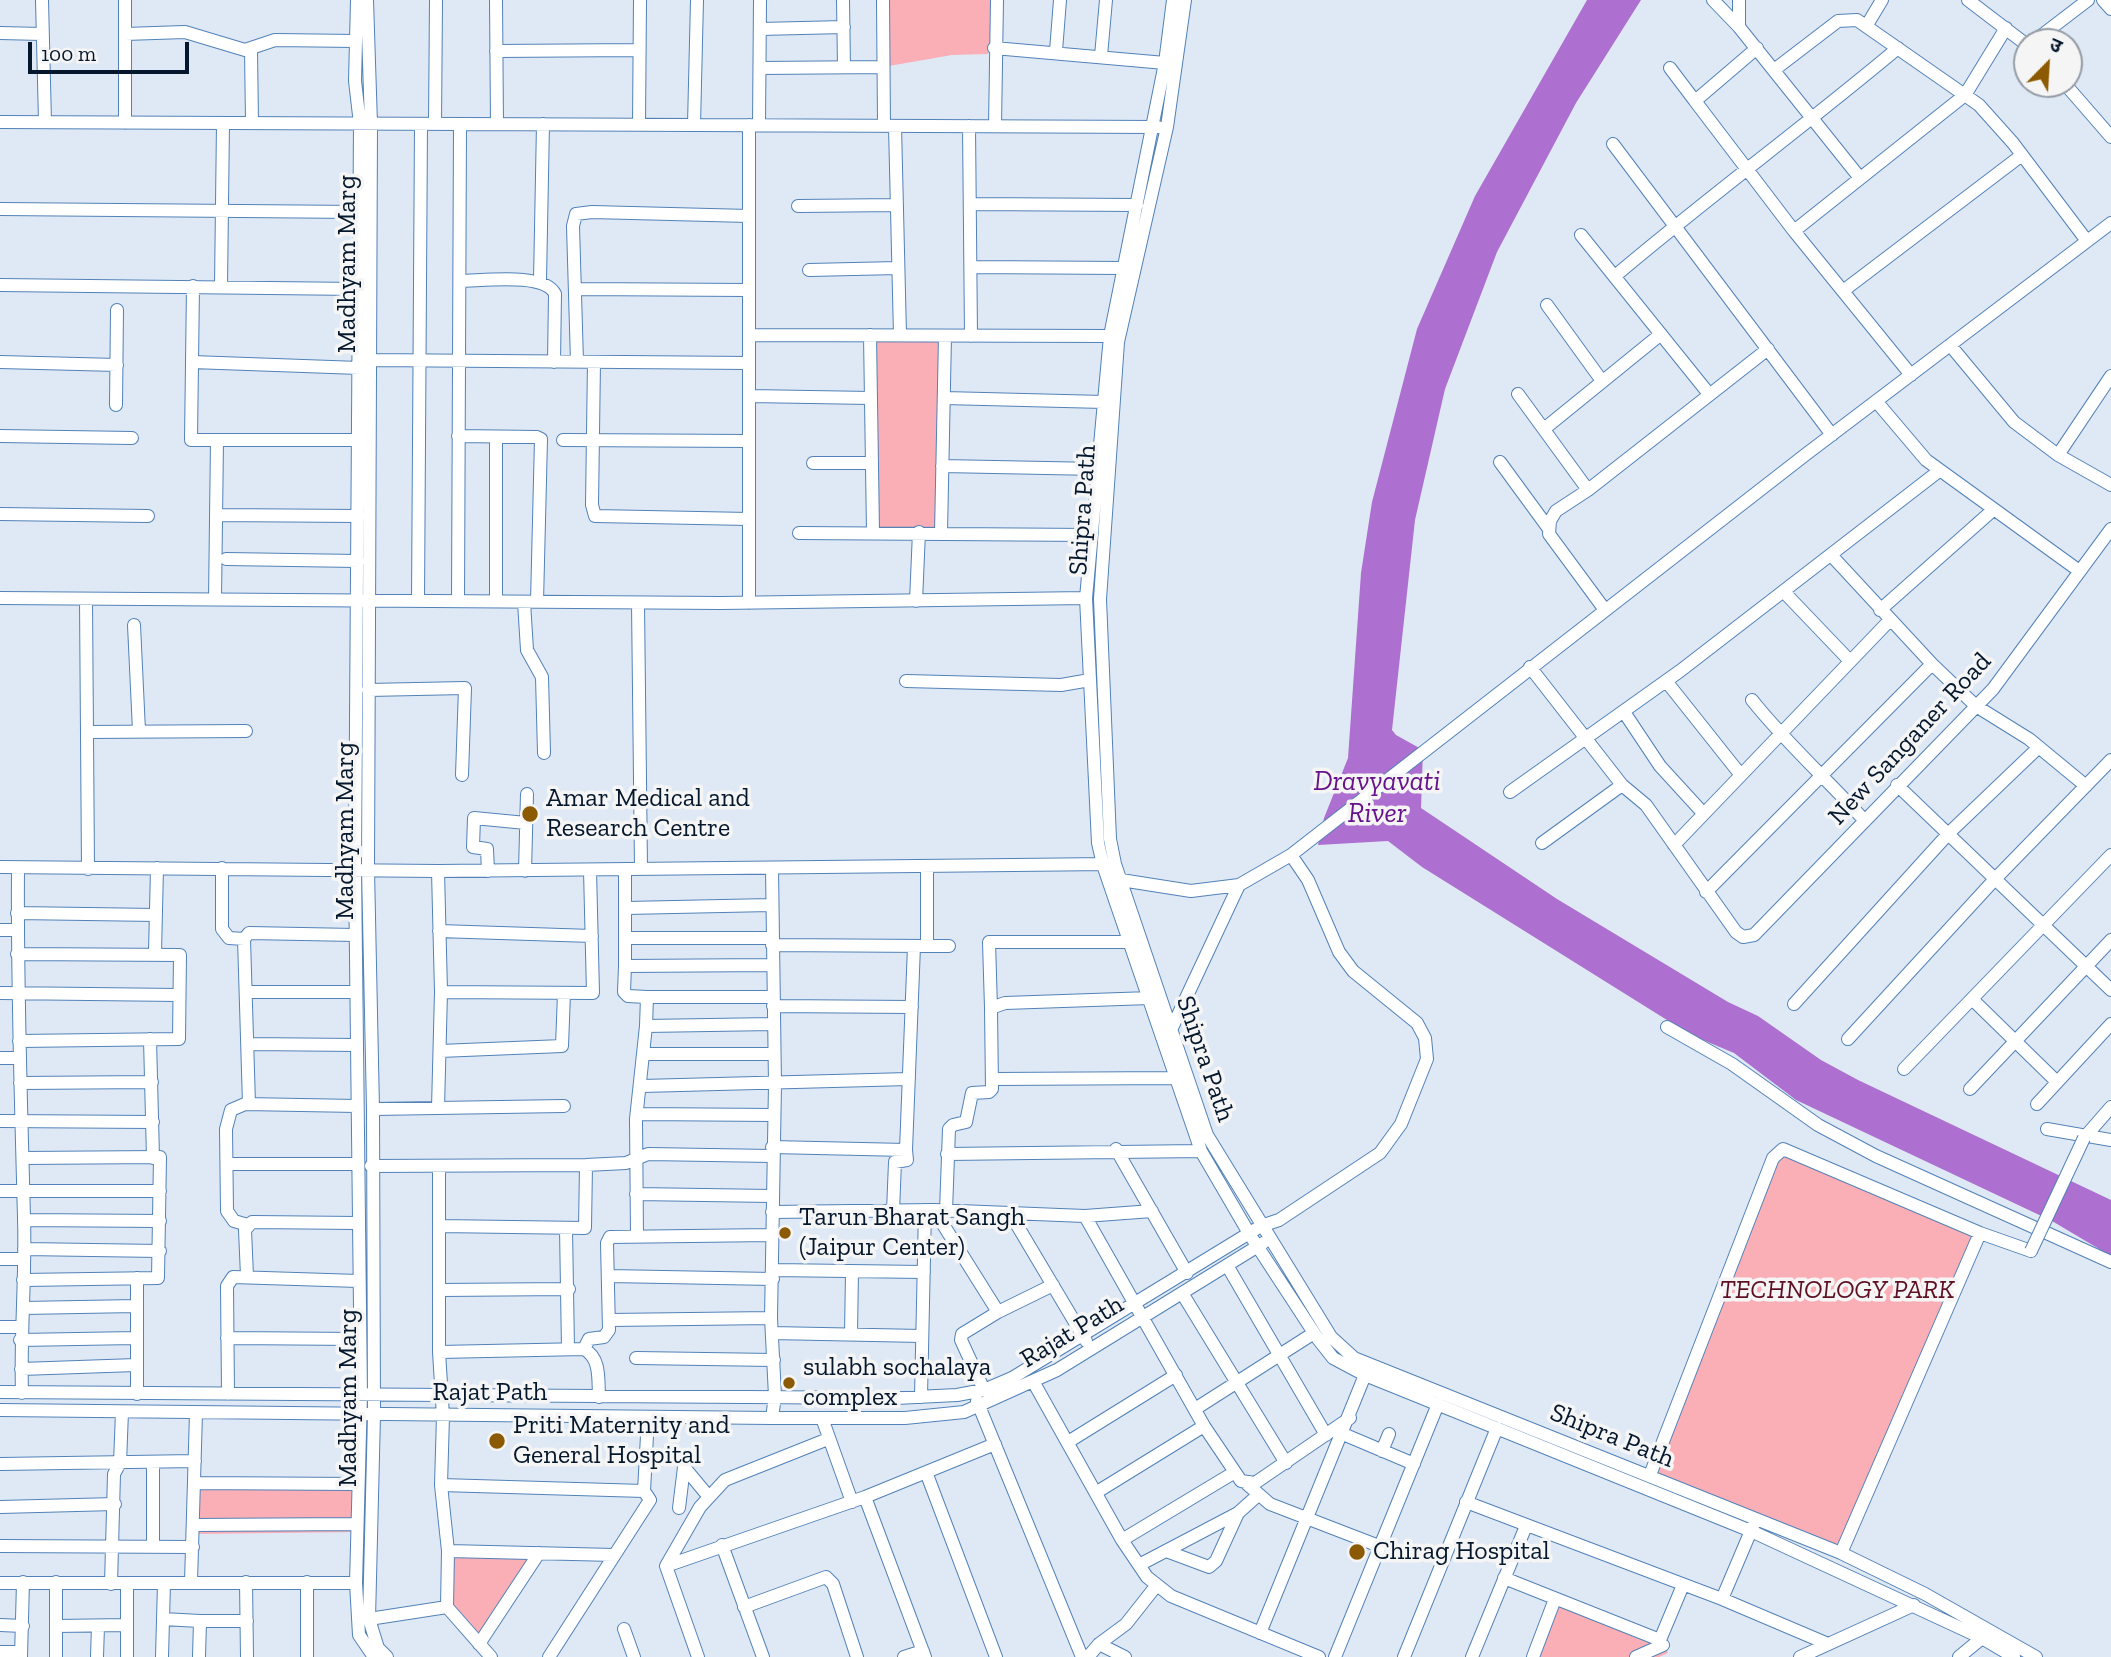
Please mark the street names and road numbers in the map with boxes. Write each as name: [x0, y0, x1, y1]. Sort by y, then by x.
street label: Madhyam Marg: [332, 175, 364, 353]
street label: Shipra Path: [1063, 444, 1103, 576]
street label: New Sanganer Road: [1822, 646, 1998, 832]
street label: Madhyam Marg: [330, 742, 362, 920]
street label: Shipra Path: [1169, 992, 1241, 1126]
street label: Rajat Path: [1015, 1289, 1129, 1375]
street label: Madhyam Marg: [333, 1309, 365, 1487]
street label: Rajat Path: [433, 1377, 547, 1409]
street label: Shipra Path: [1545, 1397, 1679, 1475]

